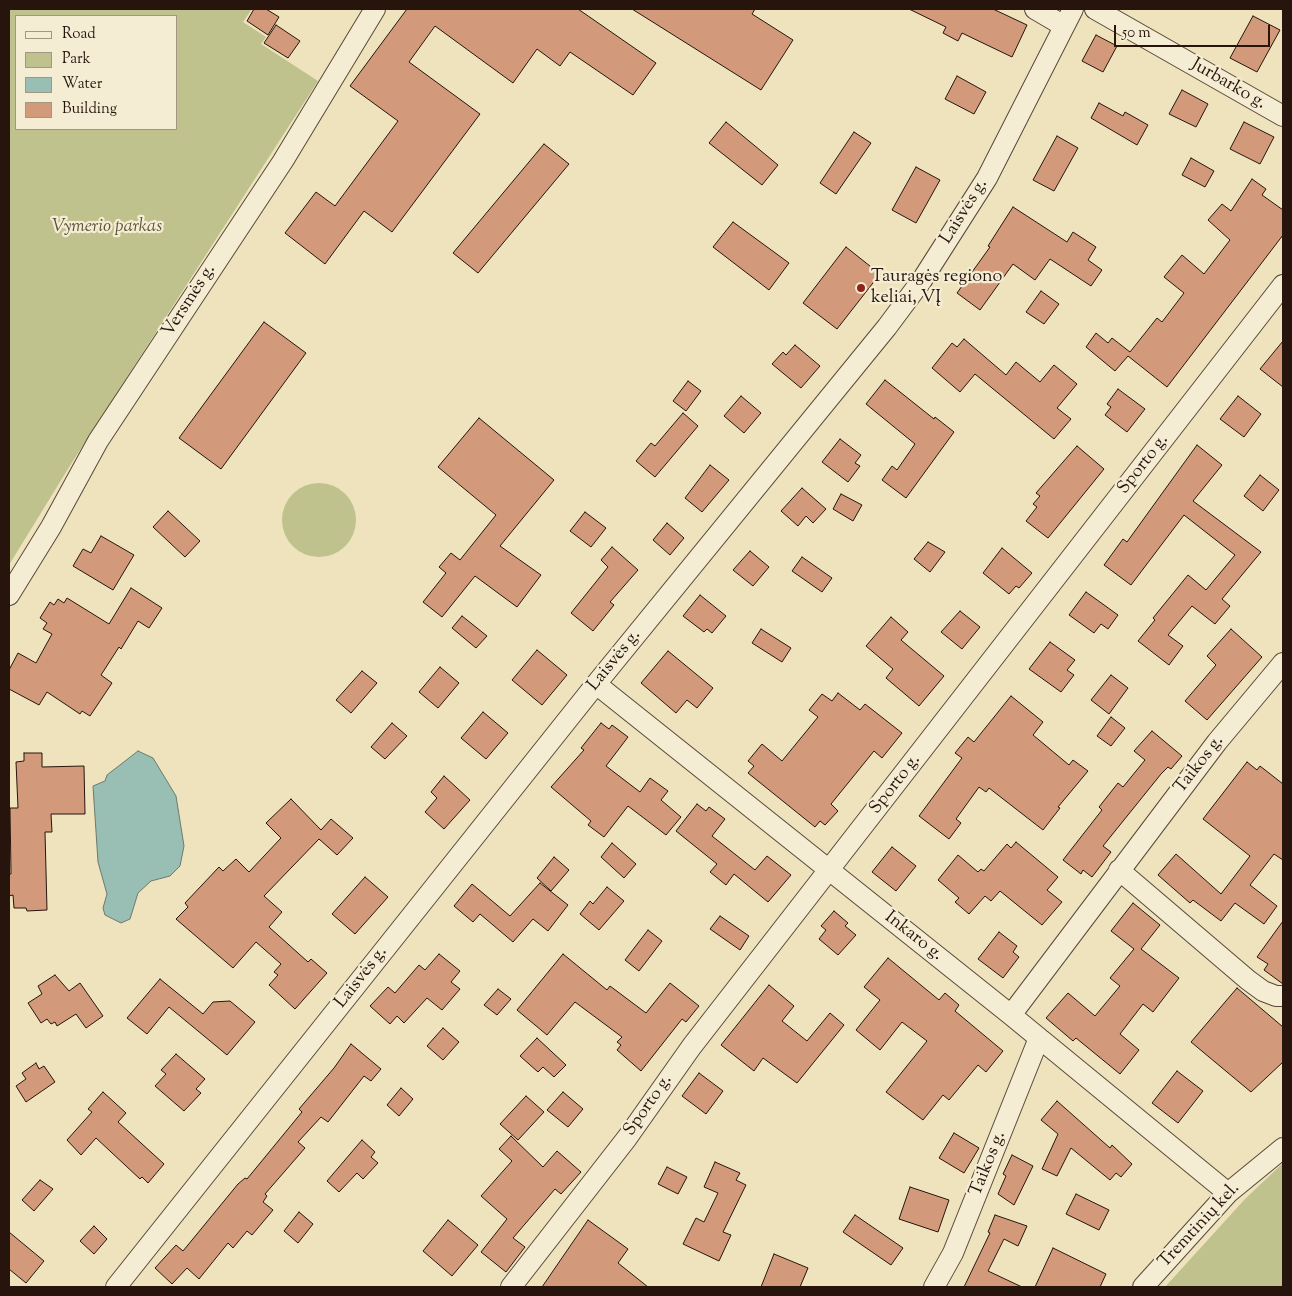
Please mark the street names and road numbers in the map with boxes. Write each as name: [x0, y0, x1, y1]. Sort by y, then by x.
street label: Jurbarko g.: [1187, 55, 1269, 115]
street label: Laisvės g.: [937, 175, 993, 249]
street label: Versmės g.: [159, 261, 221, 341]
street label: Sporto g.: [1114, 431, 1174, 499]
street label: Laisvės g.: [584, 626, 646, 696]
street label: Taikos g.: [1171, 732, 1229, 798]
street label: Sporto g.: [866, 751, 926, 819]
street label: Inkaro g.: [880, 908, 946, 966]
street label: Laisvės g.: [331, 943, 393, 1013]
street label: Sporto g.: [620, 1071, 678, 1141]
street label: Taikos g.: [966, 1128, 1012, 1200]
street label: Tremtinių kel.: [1155, 1179, 1245, 1273]

